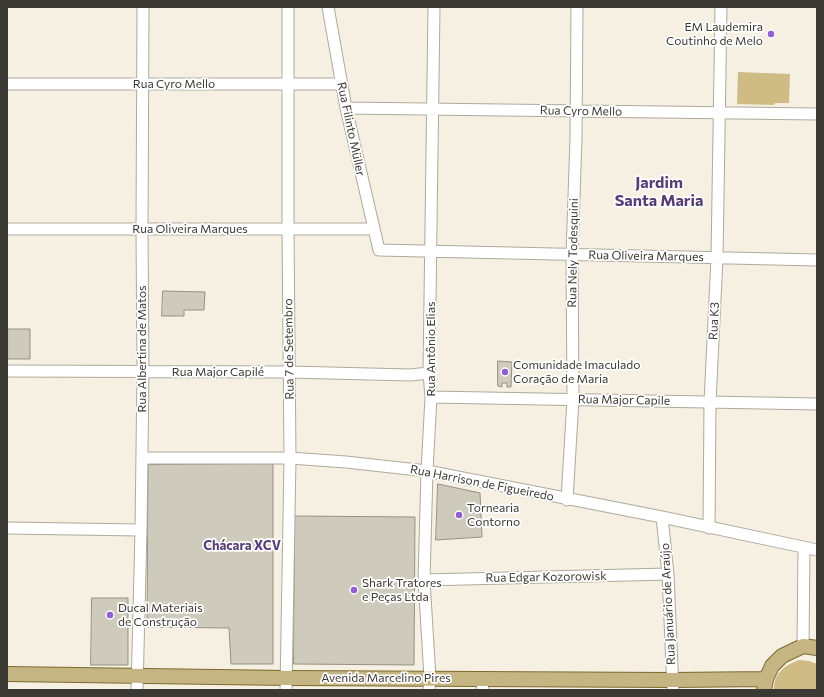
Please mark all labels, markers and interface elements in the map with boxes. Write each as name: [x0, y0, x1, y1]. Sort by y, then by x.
place label: EM Laudemira Coutinho de Melo: [666, 20, 763, 48]
marker: EM Laudemira Coutinho de Melo: [766, 29, 776, 39]
street label: Rua Cyro Mello: [133, 77, 215, 91]
street label: Rua Filinto Müller: [334, 81, 368, 177]
street label: Rua Cyro Mello: [540, 103, 622, 119]
district label: Jardim Santa Maria: [615, 173, 703, 211]
street label: Rua Nely Todesquini: [565, 198, 581, 308]
street label: Rua Oliveira Marques: [132, 222, 248, 236]
street label: Rua Oliveira Marques: [588, 248, 704, 264]
street label: Rua Albertina de Matos: [135, 286, 149, 412]
street label: Rua 7 de Setembro: [281, 298, 297, 400]
street label: Rua Antônio Elias: [424, 302, 438, 396]
street label: Rua K3: [706, 302, 722, 340]
place label: Comunidade Imaculado Coração de Maria: [513, 358, 640, 386]
street label: Rua Major Capilé: [172, 365, 264, 379]
marker: Comunidade Imaculado Coração de Maria: [500, 367, 510, 377]
street label: Rua Major Capile: [578, 392, 670, 408]
street label: Rua Harrison de Figueiredo: [409, 462, 555, 504]
place label: Tornearia Contorno: [467, 501, 520, 529]
marker: Tornearia Contorno: [454, 510, 464, 520]
district label: Chácara XCV: [203, 538, 281, 554]
street label: Rua Januário de Araújo: [658, 543, 678, 665]
street label: Rua Edgar Kozorowisk: [485, 569, 607, 585]
place label: Shark Tratores e Peças Ltda: [362, 576, 442, 604]
marker: Shark Tratores e Peças Ltda: [349, 585, 359, 595]
place label: Ducal Materiais de Construção: [118, 601, 203, 629]
marker: Ducal Materiais de Construção: [105, 610, 115, 620]
street label: Avenida Marcelino Pires: [321, 671, 451, 685]

